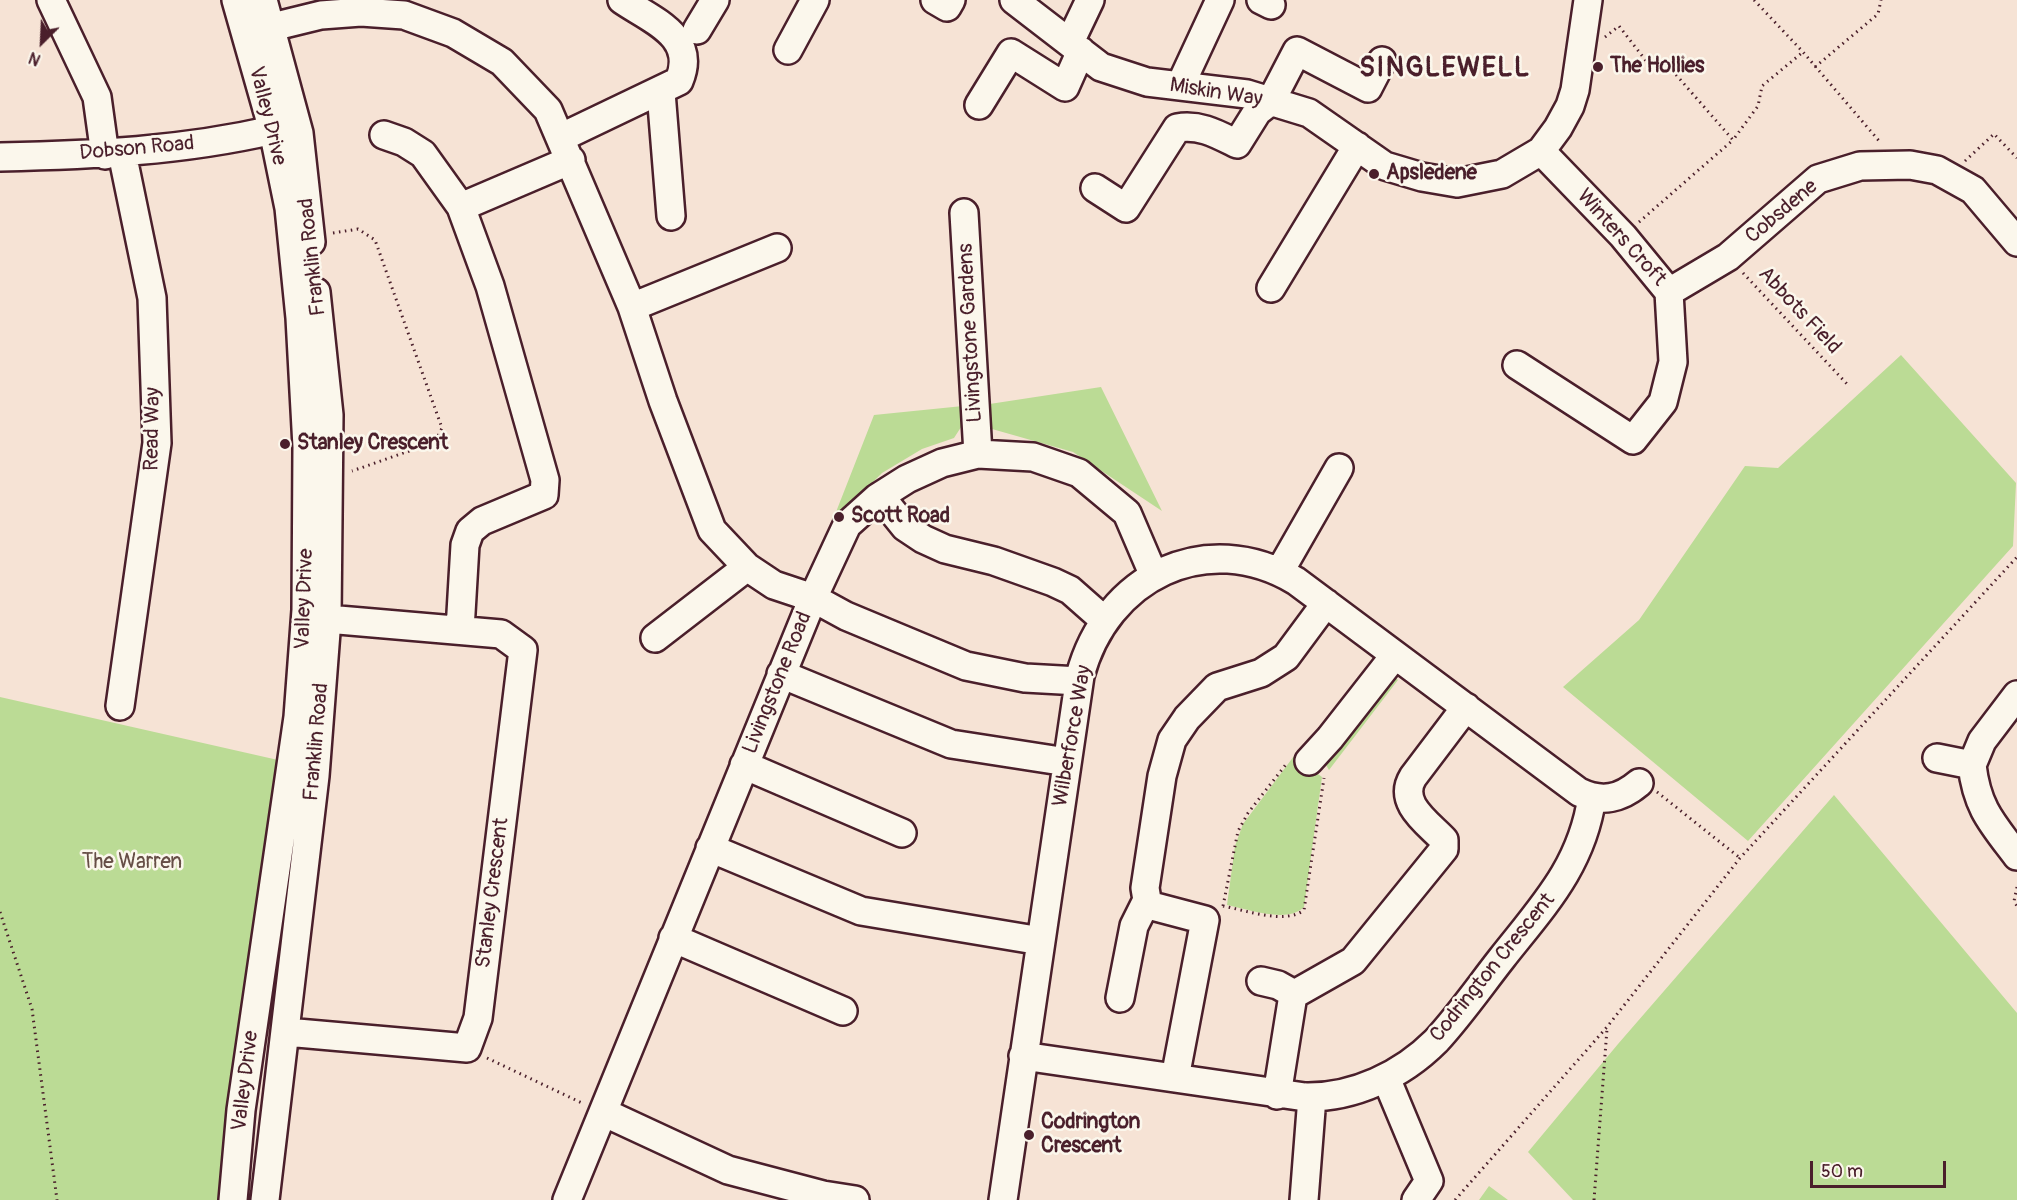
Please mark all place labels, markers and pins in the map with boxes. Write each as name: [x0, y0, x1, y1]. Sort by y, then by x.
place label: The Hollies: [1610, 54, 1704, 80]
marker: The Hollies: [1591, 60, 1605, 74]
place label: Apsledene: [1386, 161, 1477, 187]
marker: Apsledene: [1367, 167, 1381, 181]
place label: Stanley Crescent: [297, 431, 448, 457]
marker: Stanley Crescent: [278, 437, 292, 451]
place label: Scott Road: [851, 504, 950, 530]
marker: Scott Road: [832, 510, 846, 524]
place label: Codrington Crescent: [1041, 1110, 1140, 1160]
marker: Codrington Crescent: [1022, 1128, 1036, 1142]

